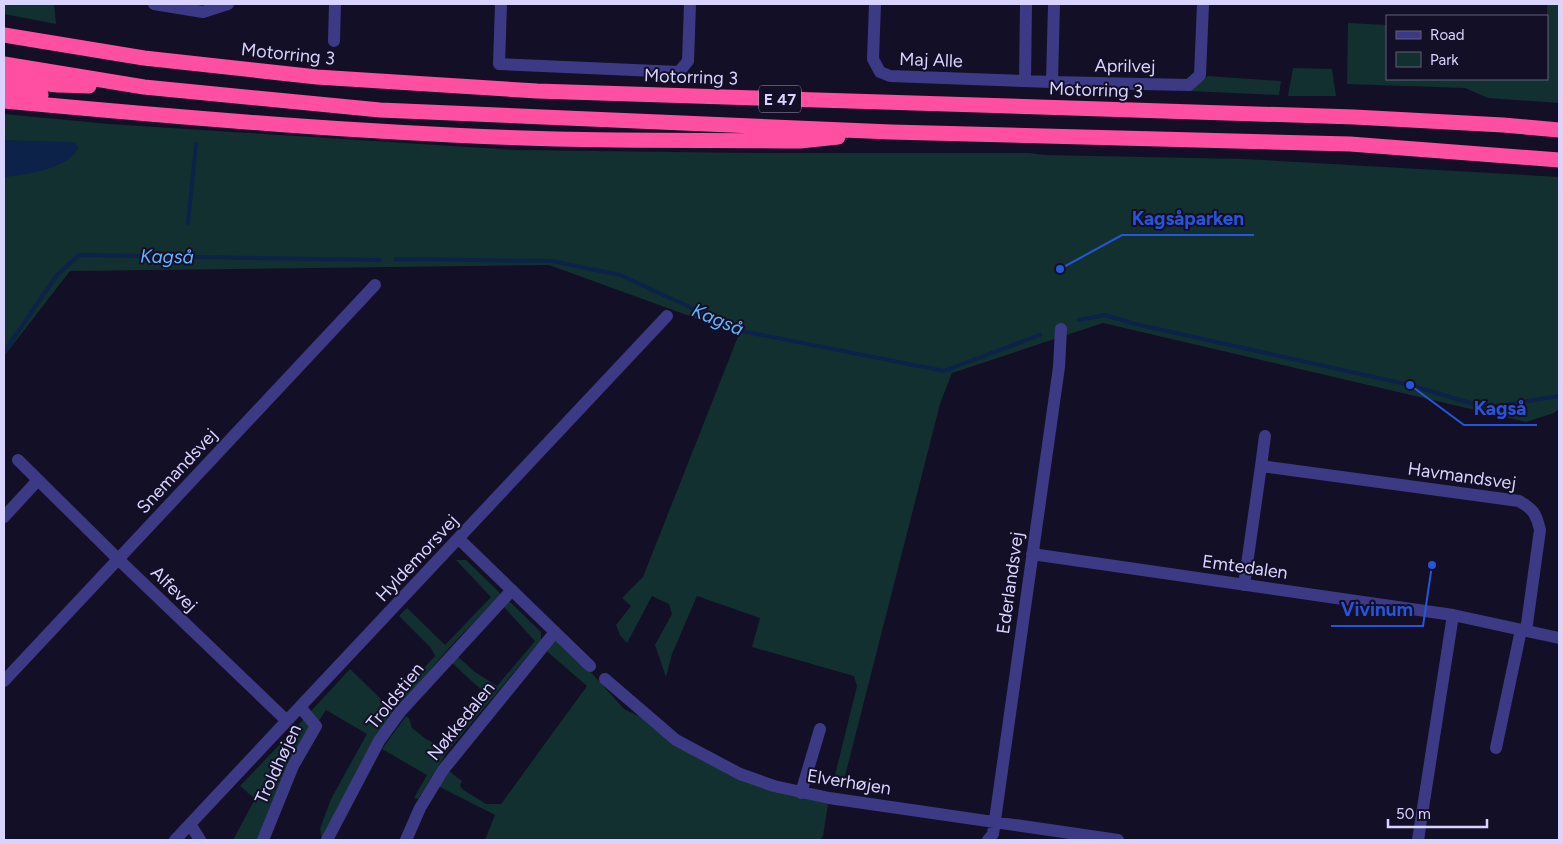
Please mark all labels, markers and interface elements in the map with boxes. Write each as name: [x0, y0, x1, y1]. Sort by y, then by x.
legend: [1386, 15, 1548, 80]
text: Road: [1430, 26, 1465, 44]
street label: Motorring 3: [240, 38, 336, 70]
street label: Maj Alle: [899, 48, 963, 72]
text: Park: [1430, 51, 1459, 69]
street label: Aprilvej: [1094, 54, 1156, 78]
street label: Motorring 3: [644, 64, 738, 90]
street label: Motorring 3: [1049, 77, 1143, 103]
road number: E 47: [759, 86, 801, 112]
callout: Kagsåparken: [1122, 201, 1254, 235]
text: Kagsåparken: [1132, 207, 1244, 230]
water label: Kagså: [140, 245, 194, 268]
water label: Kagså: [689, 298, 747, 341]
callout: Kagså: [1464, 391, 1537, 425]
text: Kagså: [1474, 397, 1526, 420]
street label: Snemandsvej: [132, 424, 222, 518]
street label: Havmandsvej: [1406, 458, 1518, 494]
street label: Hyldemorsvej: [371, 510, 463, 606]
street label: Ederlandsvej: [992, 530, 1028, 636]
street label: Emtedalen: [1201, 550, 1289, 584]
street label: Alfevej: [146, 562, 202, 616]
callout: Vivinum: [1331, 592, 1423, 626]
text: Vivinum: [1341, 598, 1413, 621]
street label: Troldstien: [361, 658, 429, 734]
street label: Nøkkedalen: [423, 677, 499, 765]
street label: Troldhøjen: [250, 721, 306, 807]
street label: Elverhøjen: [805, 764, 893, 800]
scale bar: [1388, 796, 1487, 828]
text: 50 m: [1396, 805, 1431, 823]

